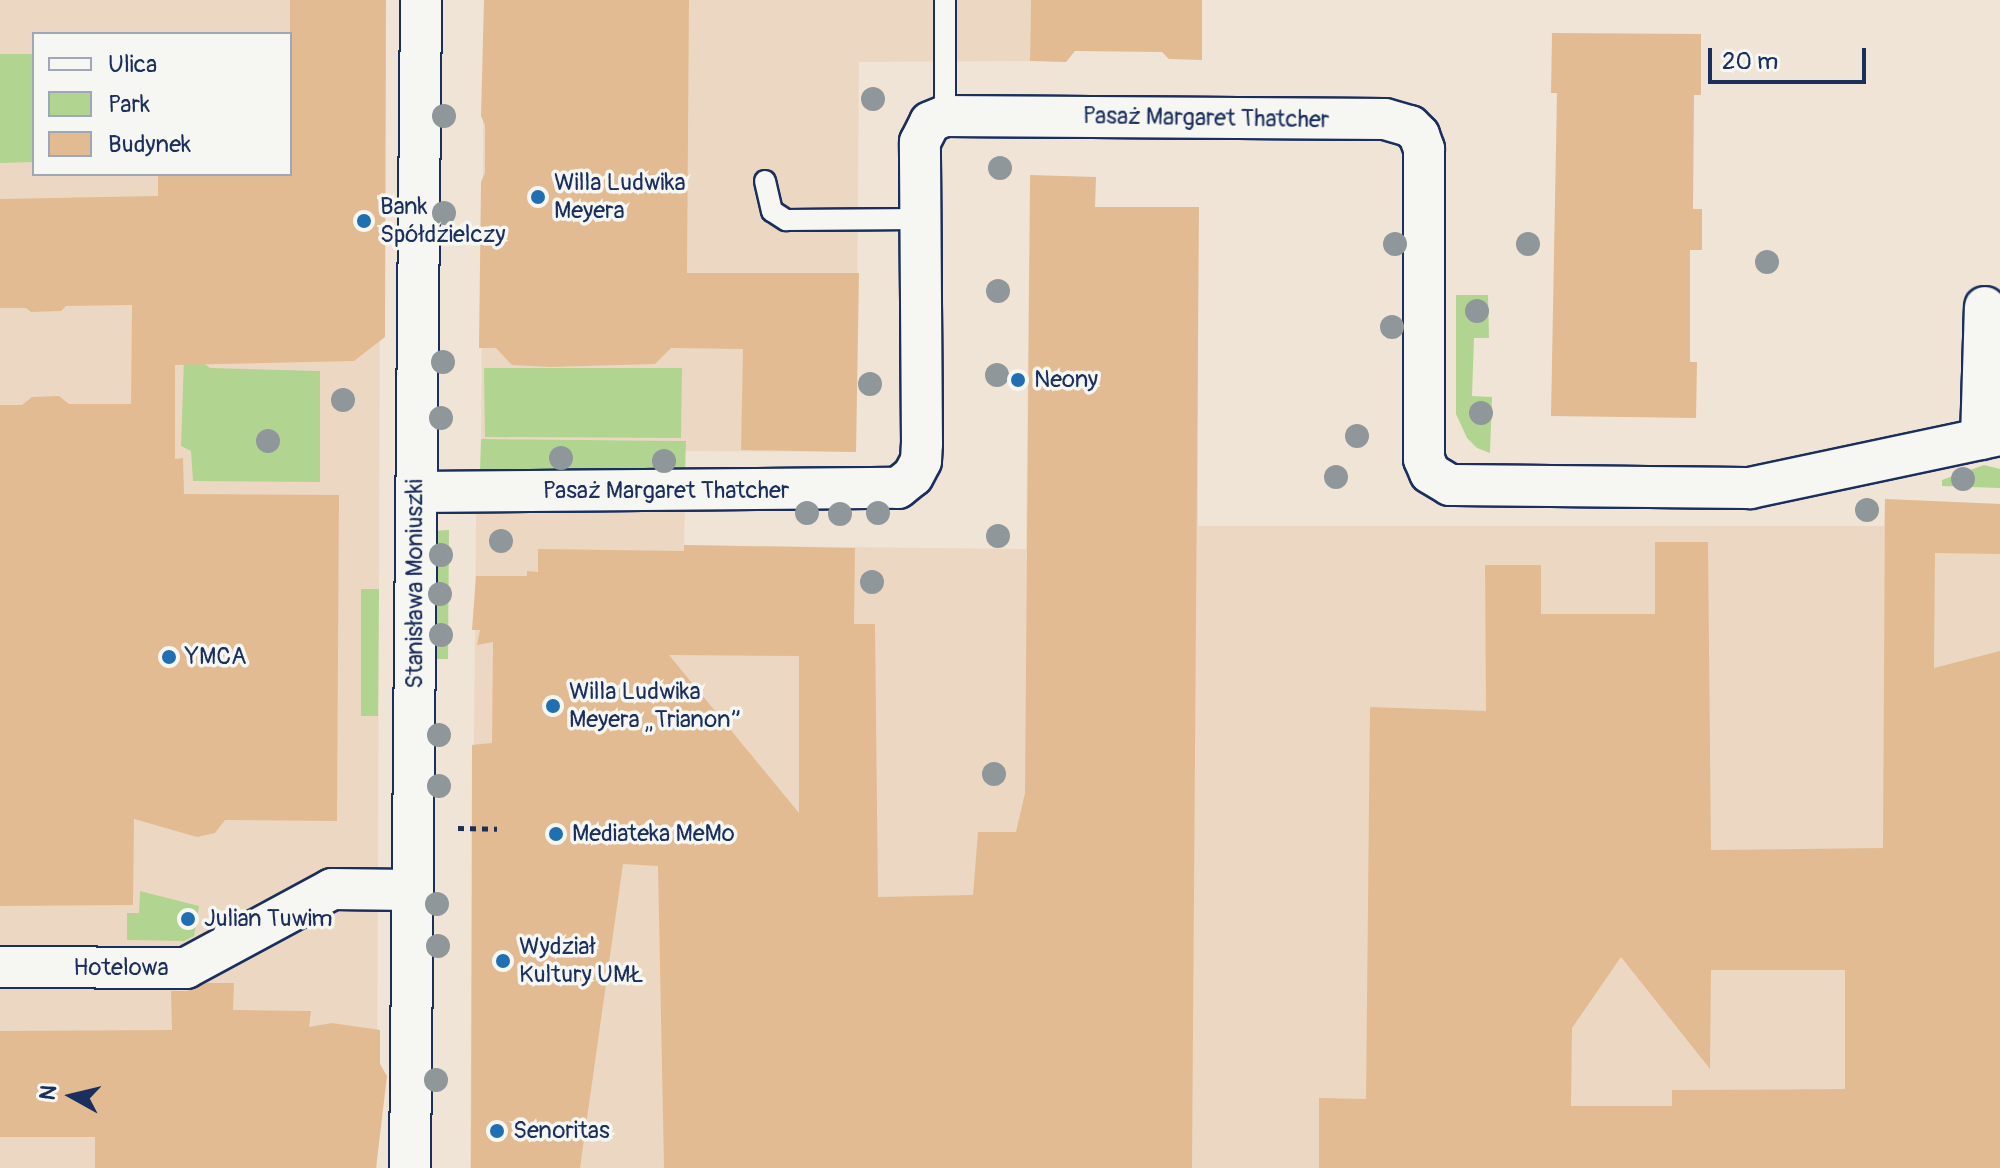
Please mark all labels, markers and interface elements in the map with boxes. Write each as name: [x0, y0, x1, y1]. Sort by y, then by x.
legend: [32, 32, 292, 176]
scale bar: [1712, 32, 1870, 82]
text: 20 m: [1722, 47, 1778, 76]
text: Ulica: [108, 50, 157, 79]
text: Park: [108, 90, 150, 119]
street label: Pasaż Margaret Thatcher: [1082, 101, 1330, 135]
text: Budynek: [108, 130, 191, 159]
place label: Willa Ludwika Meyera: [554, 169, 686, 225]
marker: Willa Ludwika Meyera: [529, 188, 547, 206]
place label: Bank Spółdzielczy: [380, 193, 505, 249]
marker: Bank Spółdzielczy: [355, 212, 373, 230]
place label: Neony: [1034, 366, 1098, 394]
marker: Neony: [1009, 371, 1027, 389]
street label: Pasaż Margaret Thatcher: [543, 477, 789, 505]
street label: Stanisława Moniuszki: [401, 479, 429, 689]
place label: YMCA: [185, 643, 247, 671]
marker: YMCA: [160, 648, 178, 666]
place label: Willa Ludwika Meyera „Trianon”: [569, 678, 741, 734]
marker: Willa Ludwika Meyera „Trianon”: [544, 697, 562, 715]
place label: Mediateka MeMo: [572, 820, 735, 848]
marker: Mediateka MeMo: [547, 825, 565, 843]
place label: Julian Tuwim: [204, 905, 333, 933]
marker: Julian Tuwim: [179, 910, 197, 928]
place label: Wydział Kultury UMŁ: [519, 933, 644, 989]
marker: Wydział Kultury UMŁ: [494, 952, 512, 970]
street label: Hotelowa: [73, 954, 169, 982]
north arrow: [32, 1056, 112, 1136]
text: N: [33, 1083, 63, 1102]
place label: Senoritas: [513, 1117, 610, 1145]
marker: Senoritas: [488, 1122, 506, 1140]

